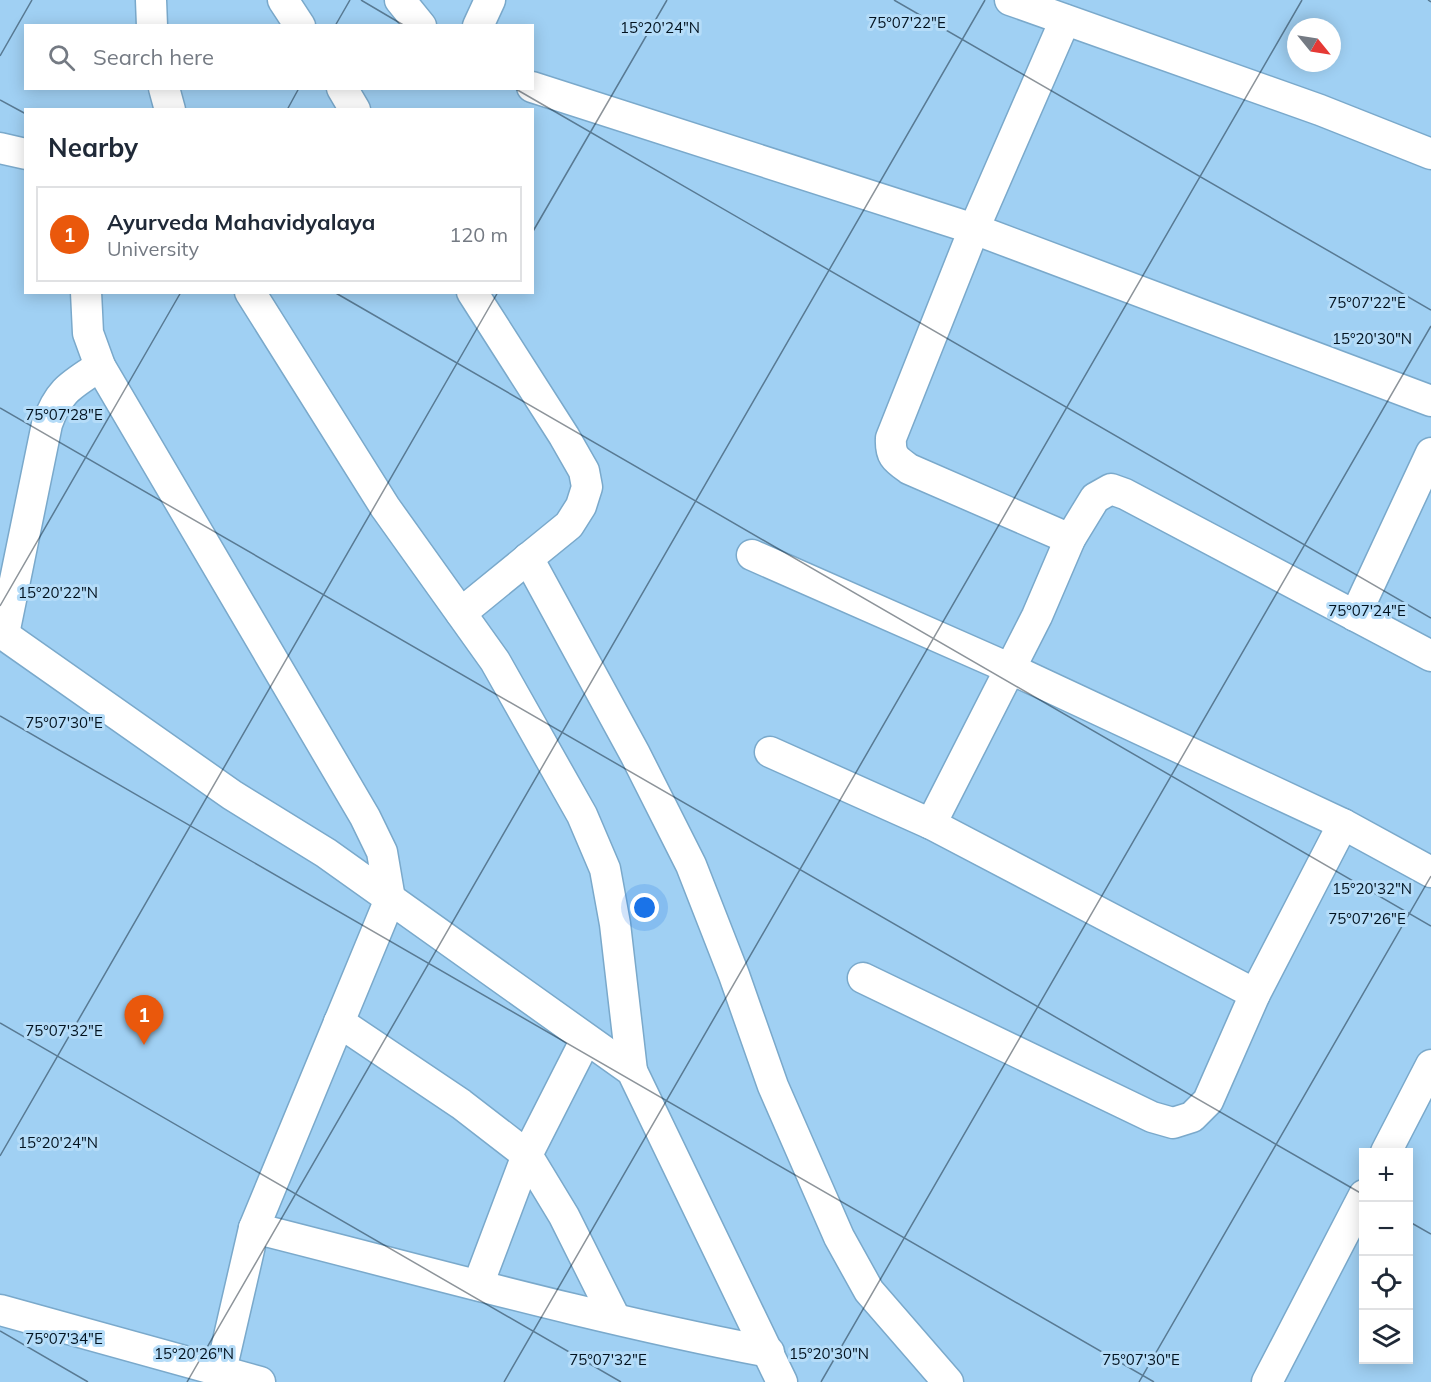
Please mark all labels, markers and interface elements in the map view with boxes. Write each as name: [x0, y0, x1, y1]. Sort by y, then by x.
text: 75°07'22"E: [868, 13, 946, 32]
text: 15°20'24"N: [620, 18, 700, 37]
north arrow: [1287, 18, 1341, 72]
search box: [24, 24, 534, 90]
icon: search: [45, 41, 78, 74]
text: Search here: [93, 43, 214, 71]
text: Nearby: [48, 131, 138, 164]
text: Ayurveda Mahavidyalaya: [107, 208, 375, 236]
text: 1: [64, 222, 76, 247]
text: 120 m: [449, 222, 508, 247]
text: University: [107, 236, 199, 261]
text: 75°07'22"E: [1328, 293, 1406, 312]
text: 15°20'30"N: [1332, 329, 1412, 348]
text: 75°07'28"E: [25, 405, 103, 424]
text: 15°20'22"N: [18, 583, 98, 602]
text: 75°07'24"E: [1328, 601, 1406, 620]
text: 75°07'30"E: [25, 713, 103, 732]
text: 15°20'32"N: [1332, 879, 1412, 898]
your location: [630, 893, 659, 922]
text: 75°07'26"E: [1328, 909, 1406, 928]
pin: 1: [124, 996, 164, 1045]
text: 75°07'32"E: [25, 1021, 103, 1040]
text: 15°20'24"N: [18, 1133, 98, 1152]
map controls: [1359, 1148, 1413, 1364]
button: +: [1359, 1148, 1413, 1202]
button: −: [1359, 1202, 1413, 1256]
button: locate: [1359, 1256, 1413, 1310]
button: layers: [1359, 1310, 1413, 1364]
text: 75°07'34"E: [25, 1329, 103, 1348]
text: 15°20'26"N: [154, 1344, 234, 1363]
text: 15°20'30"N: [789, 1344, 869, 1363]
text: 75°07'32"E: [569, 1350, 647, 1369]
text: 75°07'30"E: [1102, 1350, 1180, 1369]

